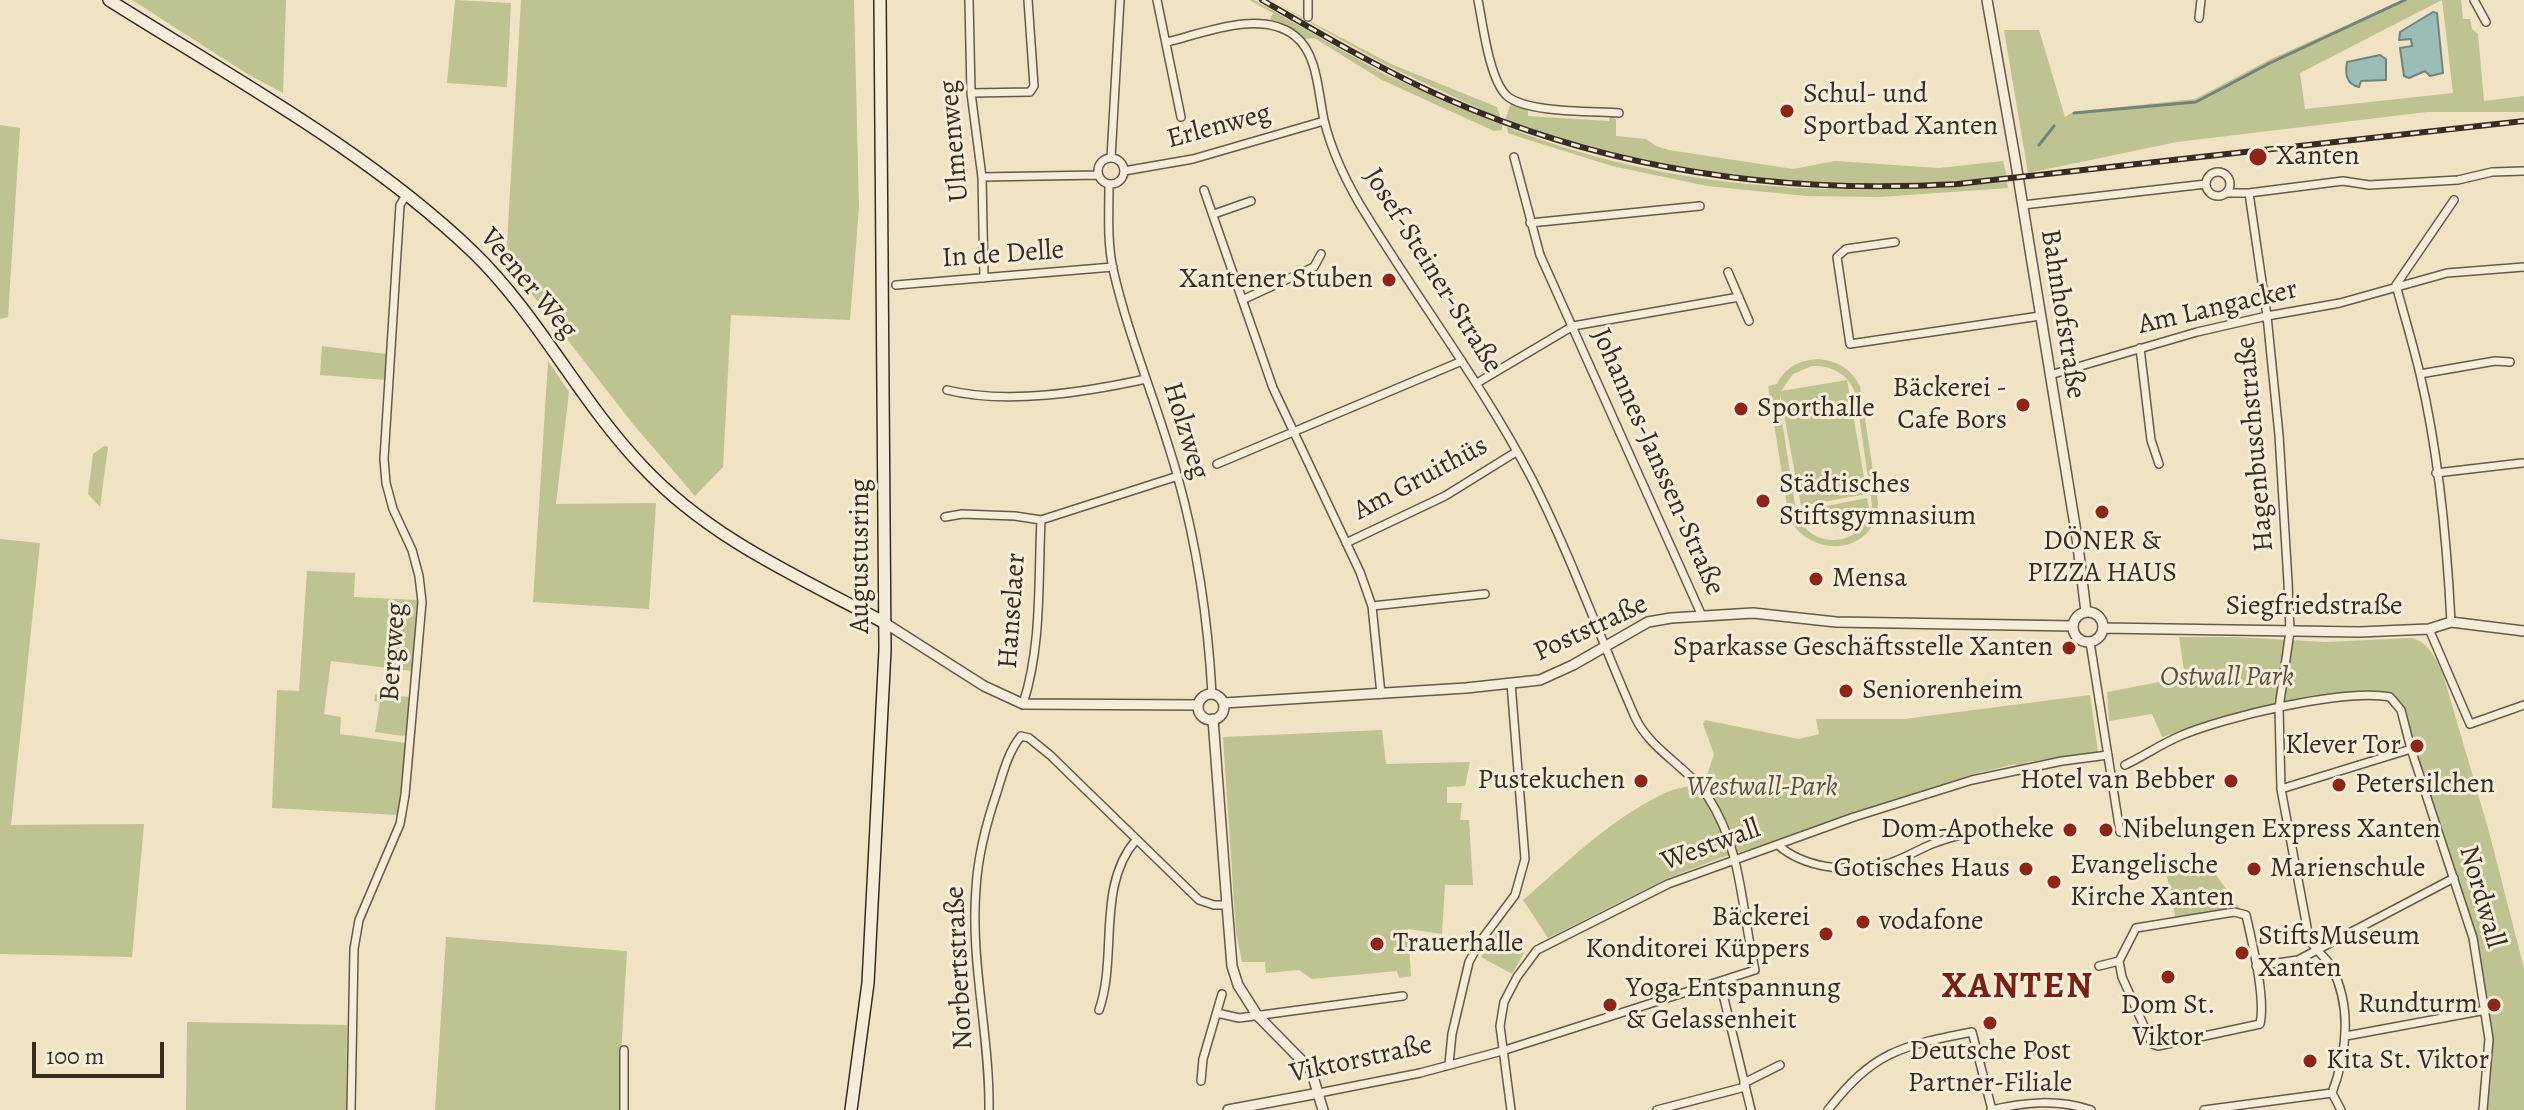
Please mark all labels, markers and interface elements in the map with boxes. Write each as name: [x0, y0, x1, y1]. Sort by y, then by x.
place label: Schul- und Sportbad Xanten: [1803, 78, 1998, 144]
street label: Ulmenweg: [933, 79, 977, 203]
street label: Erlenweg: [1163, 97, 1275, 157]
marker: Schul- und Sportbad Xanten: [1778, 102, 1796, 120]
place label: Xanten: [2276, 140, 2360, 174]
marker: Xanten: [2247, 146, 2269, 168]
street label: Josef-Steiner-Straße: [1355, 162, 1509, 380]
street label: Veener Weg: [472, 222, 584, 346]
street label: Bahnhofstraße: [2032, 227, 2092, 401]
street label: In de Delle: [941, 234, 1065, 276]
place label: Xantener Stuben: [1179, 263, 1373, 297]
marker: Xantener Stuben: [1380, 271, 1398, 289]
street label: Am Langacker: [2135, 273, 2301, 343]
street label: Johannes-Janssen-Straße: [1583, 323, 1731, 601]
street label: Hagenbuschstraße: [2230, 335, 2282, 553]
place label: Bäckerei - Cafe Bors: [1892, 372, 2007, 438]
street label: Holzweg: [1154, 378, 1216, 484]
place label: Sporthalle: [1757, 392, 1875, 426]
marker: Bäckerei - Cafe Bors: [2014, 396, 2032, 414]
marker: Sporthalle: [1732, 400, 1750, 418]
street label: Am Gruithüs: [1348, 430, 1494, 528]
place label: Städtisches Stiftsgymnasium: [1779, 468, 1976, 534]
street label: Augustusring: [844, 478, 878, 634]
marker: Städtisches Stiftsgymnasium: [1754, 492, 1772, 510]
marker: DÖNER & PIZZA HAUS: [2093, 503, 2111, 521]
place label: DÖNER & PIZZA HAUS: [2027, 525, 2177, 591]
street label: Hanselaer: [992, 552, 1034, 670]
place label: Mensa: [1832, 562, 1907, 596]
marker: Mensa: [1807, 570, 1825, 588]
street label: Poststraße: [1529, 588, 1653, 670]
street label: Siegfriedstraße: [2226, 590, 2402, 624]
street label: Bergweg: [374, 601, 414, 703]
place label: Sparkasse Geschäftsstelle Xanten: [1673, 631, 2053, 665]
marker: Sparkasse Geschäftsstelle Xanten: [2060, 639, 2078, 657]
park label: Ostwall Park: [2160, 661, 2294, 695]
place label: Seniorenheim: [1862, 674, 2023, 708]
marker: Seniorenheim: [1837, 682, 1855, 700]
place label: Klever Tor: [2285, 729, 2401, 763]
marker: Klever Tor: [2408, 737, 2426, 755]
place label: Pustekuchen: [1478, 764, 1625, 798]
place label: Hotel van Bebber: [2020, 764, 2215, 798]
place label: Petersilchen: [2355, 768, 2495, 802]
park label: Westwall-Park: [1686, 771, 1838, 805]
marker: Pustekuchen: [1632, 772, 1650, 790]
marker: Hotel van Bebber: [2222, 772, 2240, 790]
marker: Petersilchen: [2330, 776, 2348, 794]
street label: Westwall: [1657, 813, 1765, 879]
place label: Dom-Apotheke: [1881, 813, 2054, 847]
place label: Nibelungen Express Xanten: [2122, 813, 2441, 847]
marker: Dom-Apotheke: [2061, 821, 2079, 839]
marker: Nibelungen Express Xanten: [2097, 821, 2115, 839]
street label: Nordwall: [2450, 842, 2512, 952]
place label: Evangelische Kirche Xanten: [2070, 849, 2234, 915]
place label: Gotisches Haus: [1833, 852, 2010, 886]
place label: Marienschule: [2270, 852, 2426, 886]
marker: Gotisches Haus: [2017, 860, 2035, 878]
marker: Marienschule: [2245, 860, 2263, 878]
marker: Evangelische Kirche Xanten: [2045, 873, 2063, 891]
street label: Norbertstraße: [939, 885, 981, 1051]
place label: Bäckerei Konditorei Küppers: [1585, 901, 1810, 967]
place label: vodafone: [1879, 905, 1984, 939]
marker: vodafone: [1854, 913, 1872, 931]
place label: StiftsMuseum Xanten: [2258, 920, 2420, 986]
marker: Bäckerei Konditorei Küppers: [1817, 925, 1835, 943]
place label: Trauerhalle: [1393, 927, 1524, 961]
marker: Trauerhalle: [1368, 935, 1386, 953]
marker: StiftsMuseum Xanten: [2233, 944, 2251, 962]
district label: XANTEN: [1942, 966, 2094, 1010]
marker: Dom St. Viktor: [2159, 968, 2177, 986]
place label: Yoga Entspannung & Gelassenheit: [1626, 972, 1841, 1038]
place label: Rundturm: [2358, 988, 2478, 1022]
place label: Dom St. Viktor: [2120, 989, 2216, 1055]
marker: Yoga Entspannung & Gelassenheit: [1601, 996, 1619, 1014]
marker: Rundturm: [2485, 996, 2503, 1014]
marker: Deutsche Post Partner-Filiale: [1981, 1014, 1999, 1032]
scale bar: [36, 1026, 168, 1076]
street label: Viktorstraße: [1287, 1029, 1435, 1091]
place label: Deutsche Post Partner-Filiale: [1908, 1035, 2072, 1101]
text: 100 m: [46, 1040, 105, 1072]
place label: Kita St. Viktor: [2326, 1044, 2489, 1078]
marker: Kita St. Viktor: [2301, 1052, 2319, 1070]

